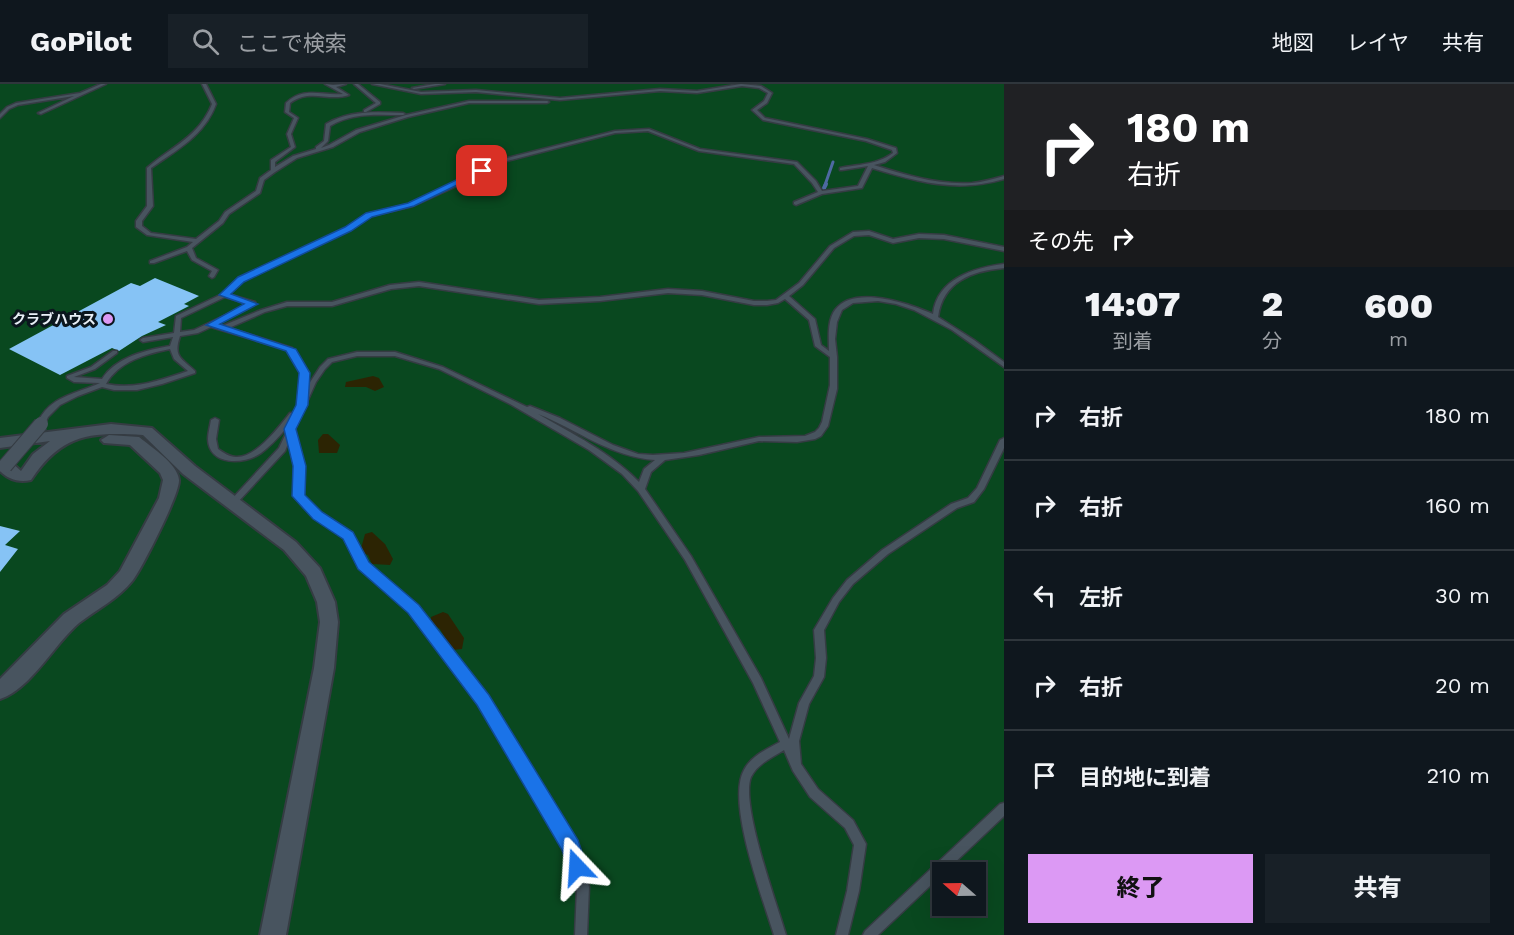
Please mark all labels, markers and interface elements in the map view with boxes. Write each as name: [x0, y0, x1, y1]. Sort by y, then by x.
search box: [168, 14, 588, 68]
text: GoPilot: [30, 25, 132, 58]
icon: search: [189, 25, 222, 58]
text: 地図: [1272, 30, 1314, 55]
text: レイヤ: [1347, 30, 1409, 55]
text: 共有: [1442, 30, 1484, 55]
text: ここで検索: [237, 31, 347, 56]
text: 180 m: [1127, 103, 1250, 152]
icon: right: [1028, 108, 1106, 186]
pin: [456, 145, 507, 196]
icon: arrive: [465, 154, 498, 187]
text: 右折: [1127, 159, 1181, 191]
icon: right: [1106, 222, 1139, 255]
text: その先: [1028, 229, 1094, 254]
text: 14:07: [1085, 283, 1181, 325]
text: 2: [1261, 283, 1283, 325]
text: 600: [1364, 285, 1433, 327]
place label: クラブハウス: [12, 311, 96, 327]
marker: クラブハウス: [101, 312, 115, 326]
text: m: [1389, 327, 1408, 351]
text: 到着: [1113, 329, 1153, 353]
text: 分: [1262, 329, 1282, 353]
icon: right: [1028, 399, 1061, 432]
text: 180 m: [1426, 403, 1490, 428]
text: 右折: [1079, 405, 1123, 430]
icon: right: [1028, 489, 1061, 522]
text: 160 m: [1426, 493, 1490, 518]
text: 右折: [1079, 495, 1123, 520]
icon: left: [1028, 579, 1061, 612]
text: 30 m: [1435, 583, 1490, 608]
text: 左折: [1079, 585, 1123, 610]
icon: right: [1028, 669, 1061, 702]
text: 20 m: [1435, 673, 1490, 698]
text: 右折: [1079, 675, 1123, 700]
icon: arrive: [1028, 759, 1061, 792]
text: 210 m: [1426, 763, 1490, 788]
text: 目的地に到着: [1079, 765, 1211, 790]
position arrow: [545, 835, 609, 899]
button: 終了: [1028, 854, 1253, 923]
button: 共有: [1265, 854, 1490, 923]
north arrow: [932, 862, 986, 916]
map controls: [932, 862, 986, 916]

